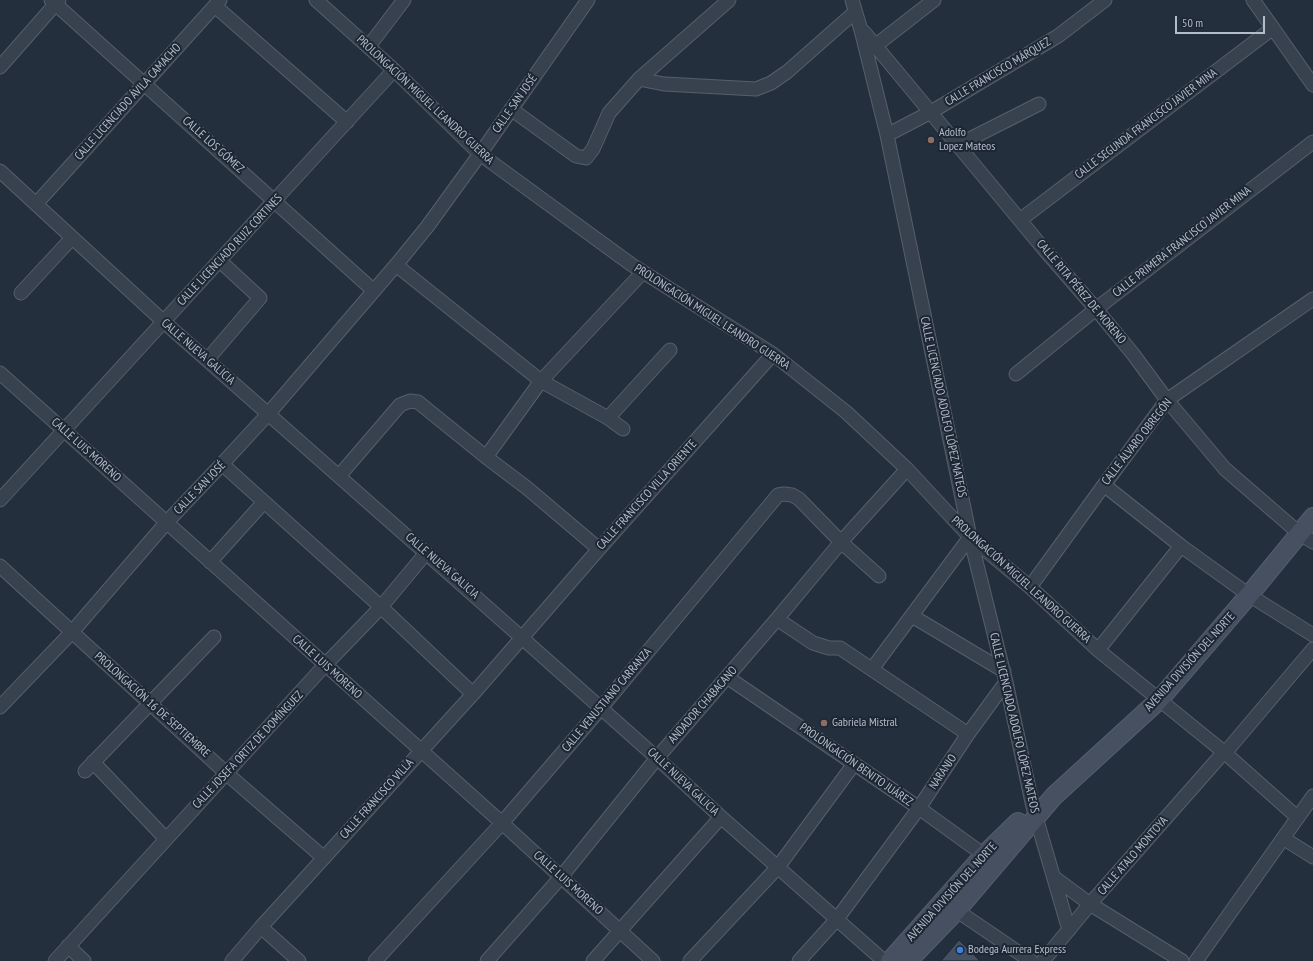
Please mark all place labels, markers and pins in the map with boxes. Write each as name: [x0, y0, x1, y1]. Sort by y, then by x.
place label: Adolfo Lopez Mateos: [939, 126, 995, 154]
marker: Adolfo Lopez Mateos: [926, 135, 936, 145]
place label: Gabriela Mistral: [832, 716, 897, 730]
marker: Gabriela Mistral: [819, 718, 829, 728]
place label: Bodega Aurrera Express: [968, 943, 1066, 957]
marker: Bodega Aurrera Express: [955, 945, 965, 955]

